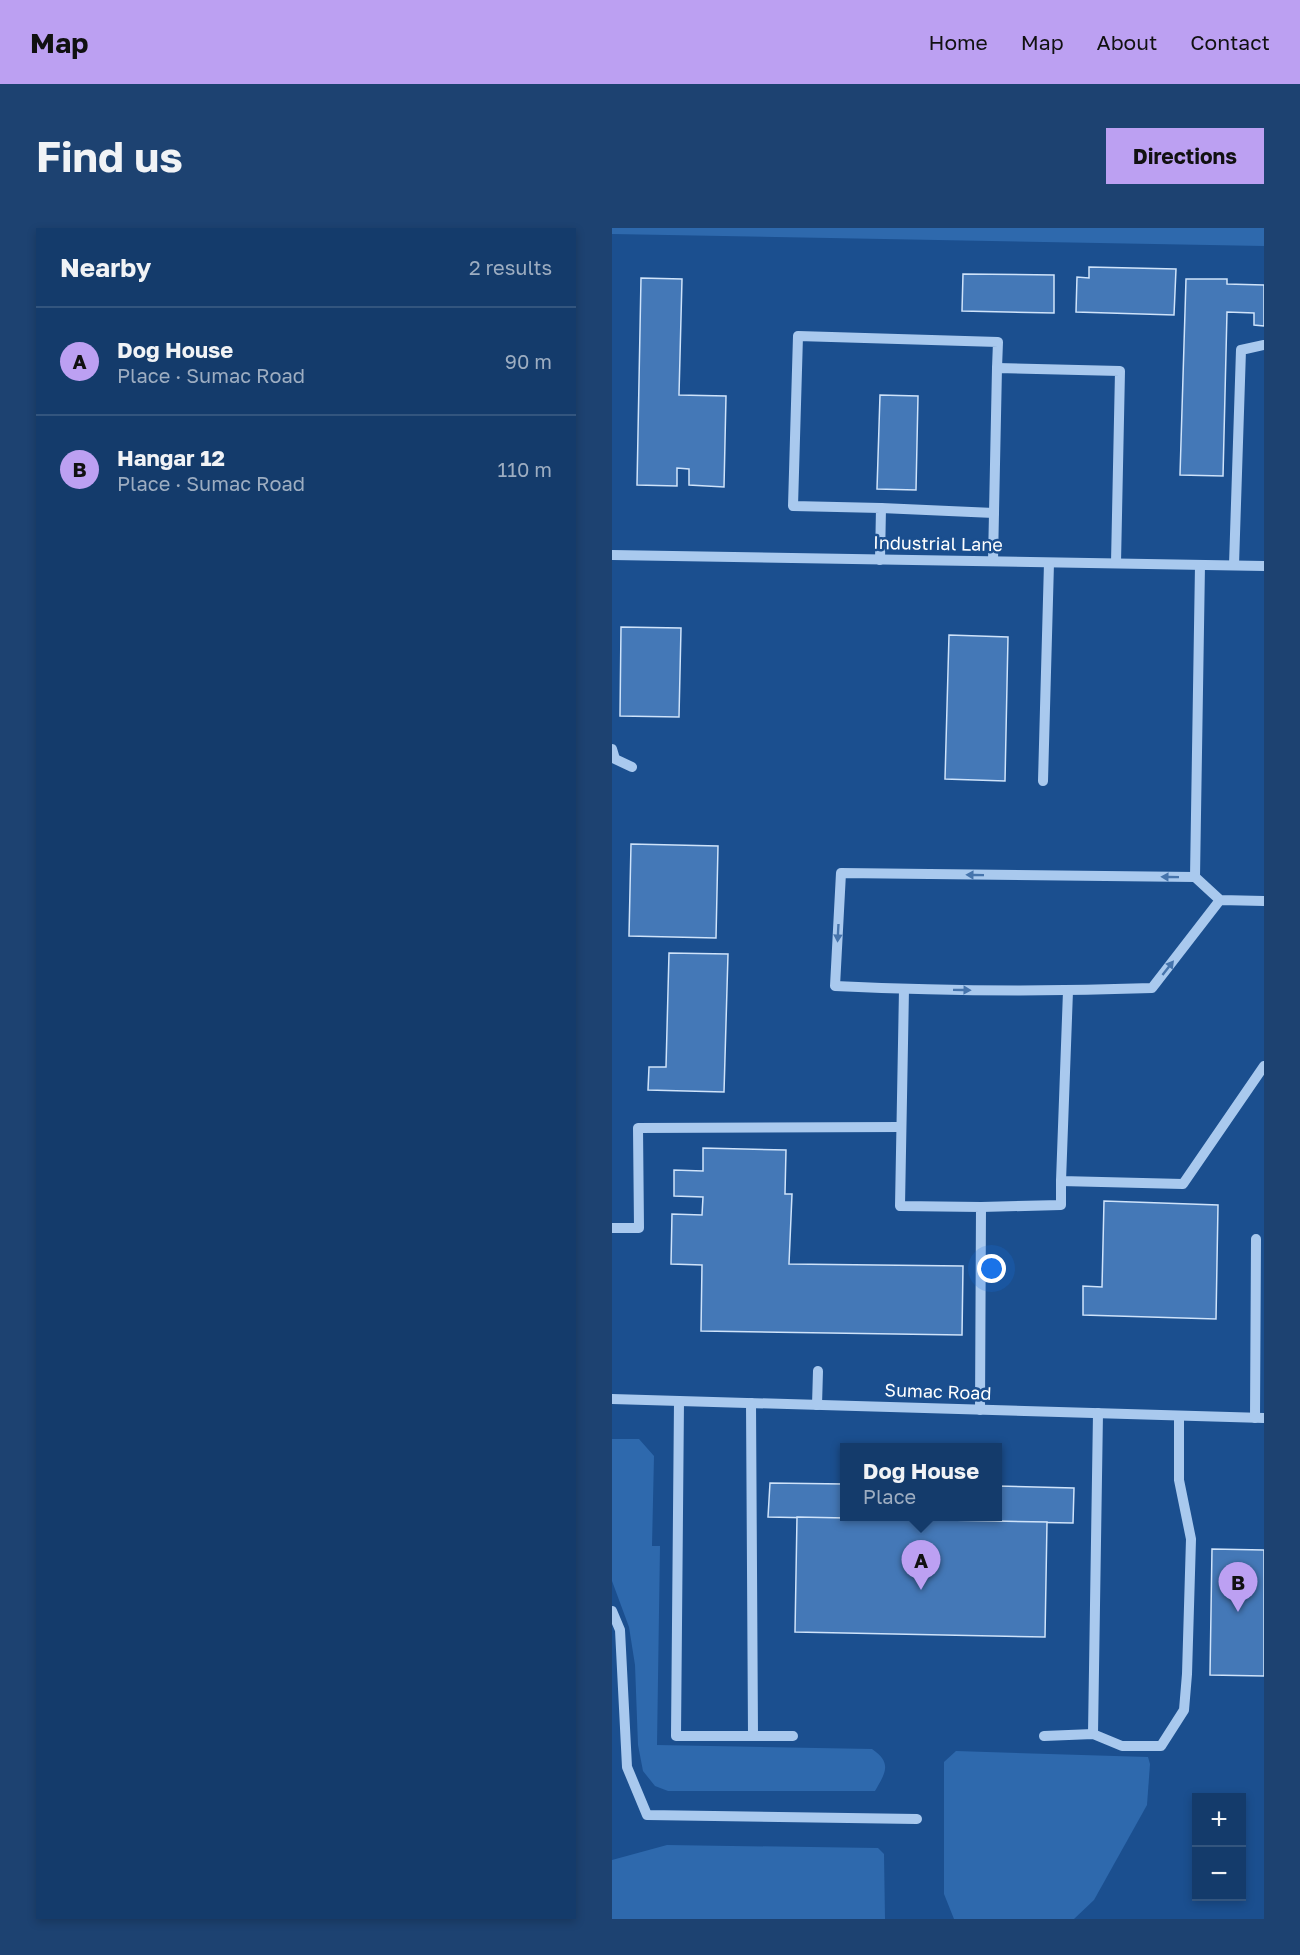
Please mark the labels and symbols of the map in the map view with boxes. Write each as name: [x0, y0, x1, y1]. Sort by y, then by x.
street label: Industrial Lane: [873, 531, 1003, 555]
one-way arrow: [966, 870, 985, 879]
one-way arrow: [1161, 872, 1180, 882]
one-way arrow: [833, 924, 842, 943]
one-way arrow: [1162, 960, 1174, 976]
one-way arrow: [953, 985, 972, 995]
your location: [977, 1254, 1006, 1283]
street label: Sumac Road: [884, 1378, 992, 1404]
pin: A: [902, 1540, 940, 1590]
pin: B: [1218, 1562, 1258, 1612]

